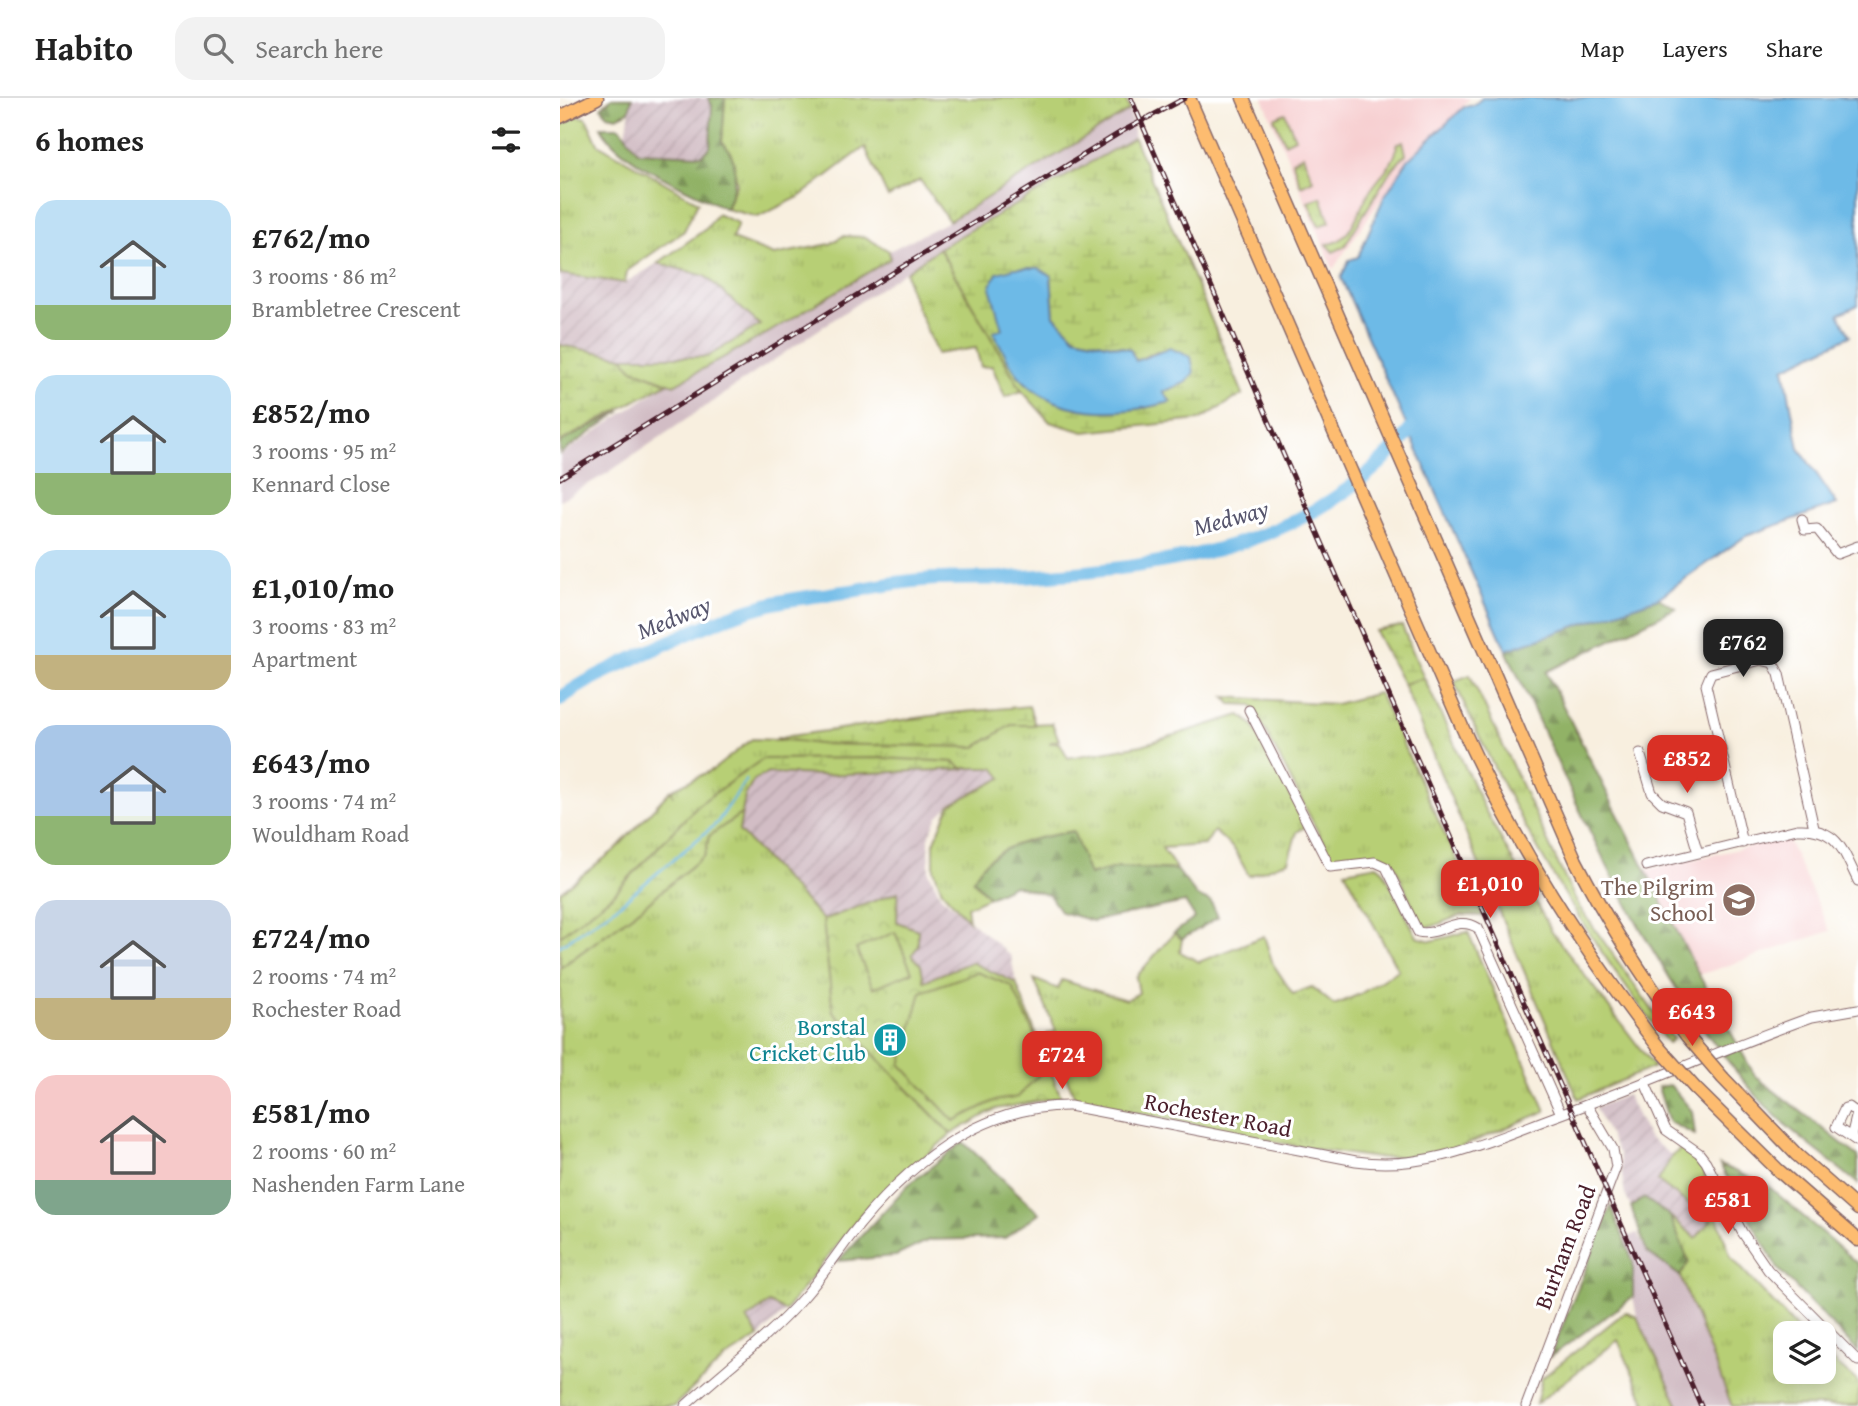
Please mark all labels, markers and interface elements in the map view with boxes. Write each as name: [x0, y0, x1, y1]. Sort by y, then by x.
search box: [175, 17, 665, 80]
text: Habito: [35, 24, 133, 72]
icon: search: [199, 29, 237, 67]
text: Search here: [255, 29, 383, 68]
text: Map: [1581, 31, 1624, 66]
text: Layers: [1662, 31, 1728, 66]
text: Share: [1766, 31, 1823, 66]
text: 6 homes: [35, 118, 144, 162]
icon: filters: [487, 121, 525, 159]
text: £762/mo: [252, 215, 370, 259]
icon: home: [91, 228, 175, 312]
text: 3 rooms · 86 m²: [252, 259, 396, 292]
text: Brambletree Crescent: [252, 292, 461, 325]
text: £852/mo: [252, 390, 370, 434]
icon: home: [91, 403, 175, 487]
text: 3 rooms · 95 m²: [252, 434, 396, 467]
text: Kennard Close: [252, 467, 390, 500]
water label: Medway: [1189, 491, 1273, 544]
text: £1,010/mo: [252, 565, 394, 609]
icon: home: [91, 578, 175, 662]
water label: Medway: [632, 587, 716, 648]
text: 3 rooms · 83 m²: [252, 609, 396, 642]
pin: £762: [1702, 620, 1784, 679]
text: £762: [1719, 625, 1767, 658]
text: Apartment: [252, 642, 357, 675]
pin: £852: [1646, 736, 1728, 795]
text: £643/mo: [252, 740, 370, 784]
text: £852: [1663, 741, 1711, 774]
icon: home: [91, 753, 175, 837]
text: 3 rooms · 74 m²: [252, 784, 396, 817]
text: Wouldham Road: [252, 817, 409, 850]
pin: £1,010: [1433, 860, 1547, 920]
text: £1,010: [1457, 866, 1523, 899]
place label: The Pilgrim School: [1601, 870, 1714, 929]
school or university icon: The Pilgrim School: [1720, 881, 1758, 919]
text: £724/mo: [252, 915, 370, 959]
icon: home: [91, 928, 175, 1012]
text: 2 rooms · 74 m²: [252, 959, 396, 992]
pin: £643: [1651, 988, 1733, 1048]
text: Rochester Road: [252, 992, 401, 1025]
text: £643: [1668, 994, 1716, 1027]
place label: Borstal Cricket Club: [749, 1010, 866, 1069]
building icon: Borstal Cricket Club: [871, 1021, 909, 1059]
pin: £724: [1021, 1032, 1103, 1091]
text: £724: [1038, 1037, 1086, 1070]
street label: Rochester Road: [1142, 1084, 1295, 1145]
text: £581/mo: [252, 1090, 370, 1134]
icon: home: [91, 1103, 175, 1187]
text: 2 rooms · 60 m²: [252, 1134, 396, 1167]
text: Nashenden Farm Lane: [252, 1167, 465, 1200]
pin: £581: [1687, 1176, 1769, 1236]
street label: Burham Road: [1526, 1179, 1604, 1314]
text: £581: [1704, 1182, 1752, 1215]
map controls: [1773, 1321, 1836, 1384]
button: layers: [1773, 1321, 1836, 1384]

